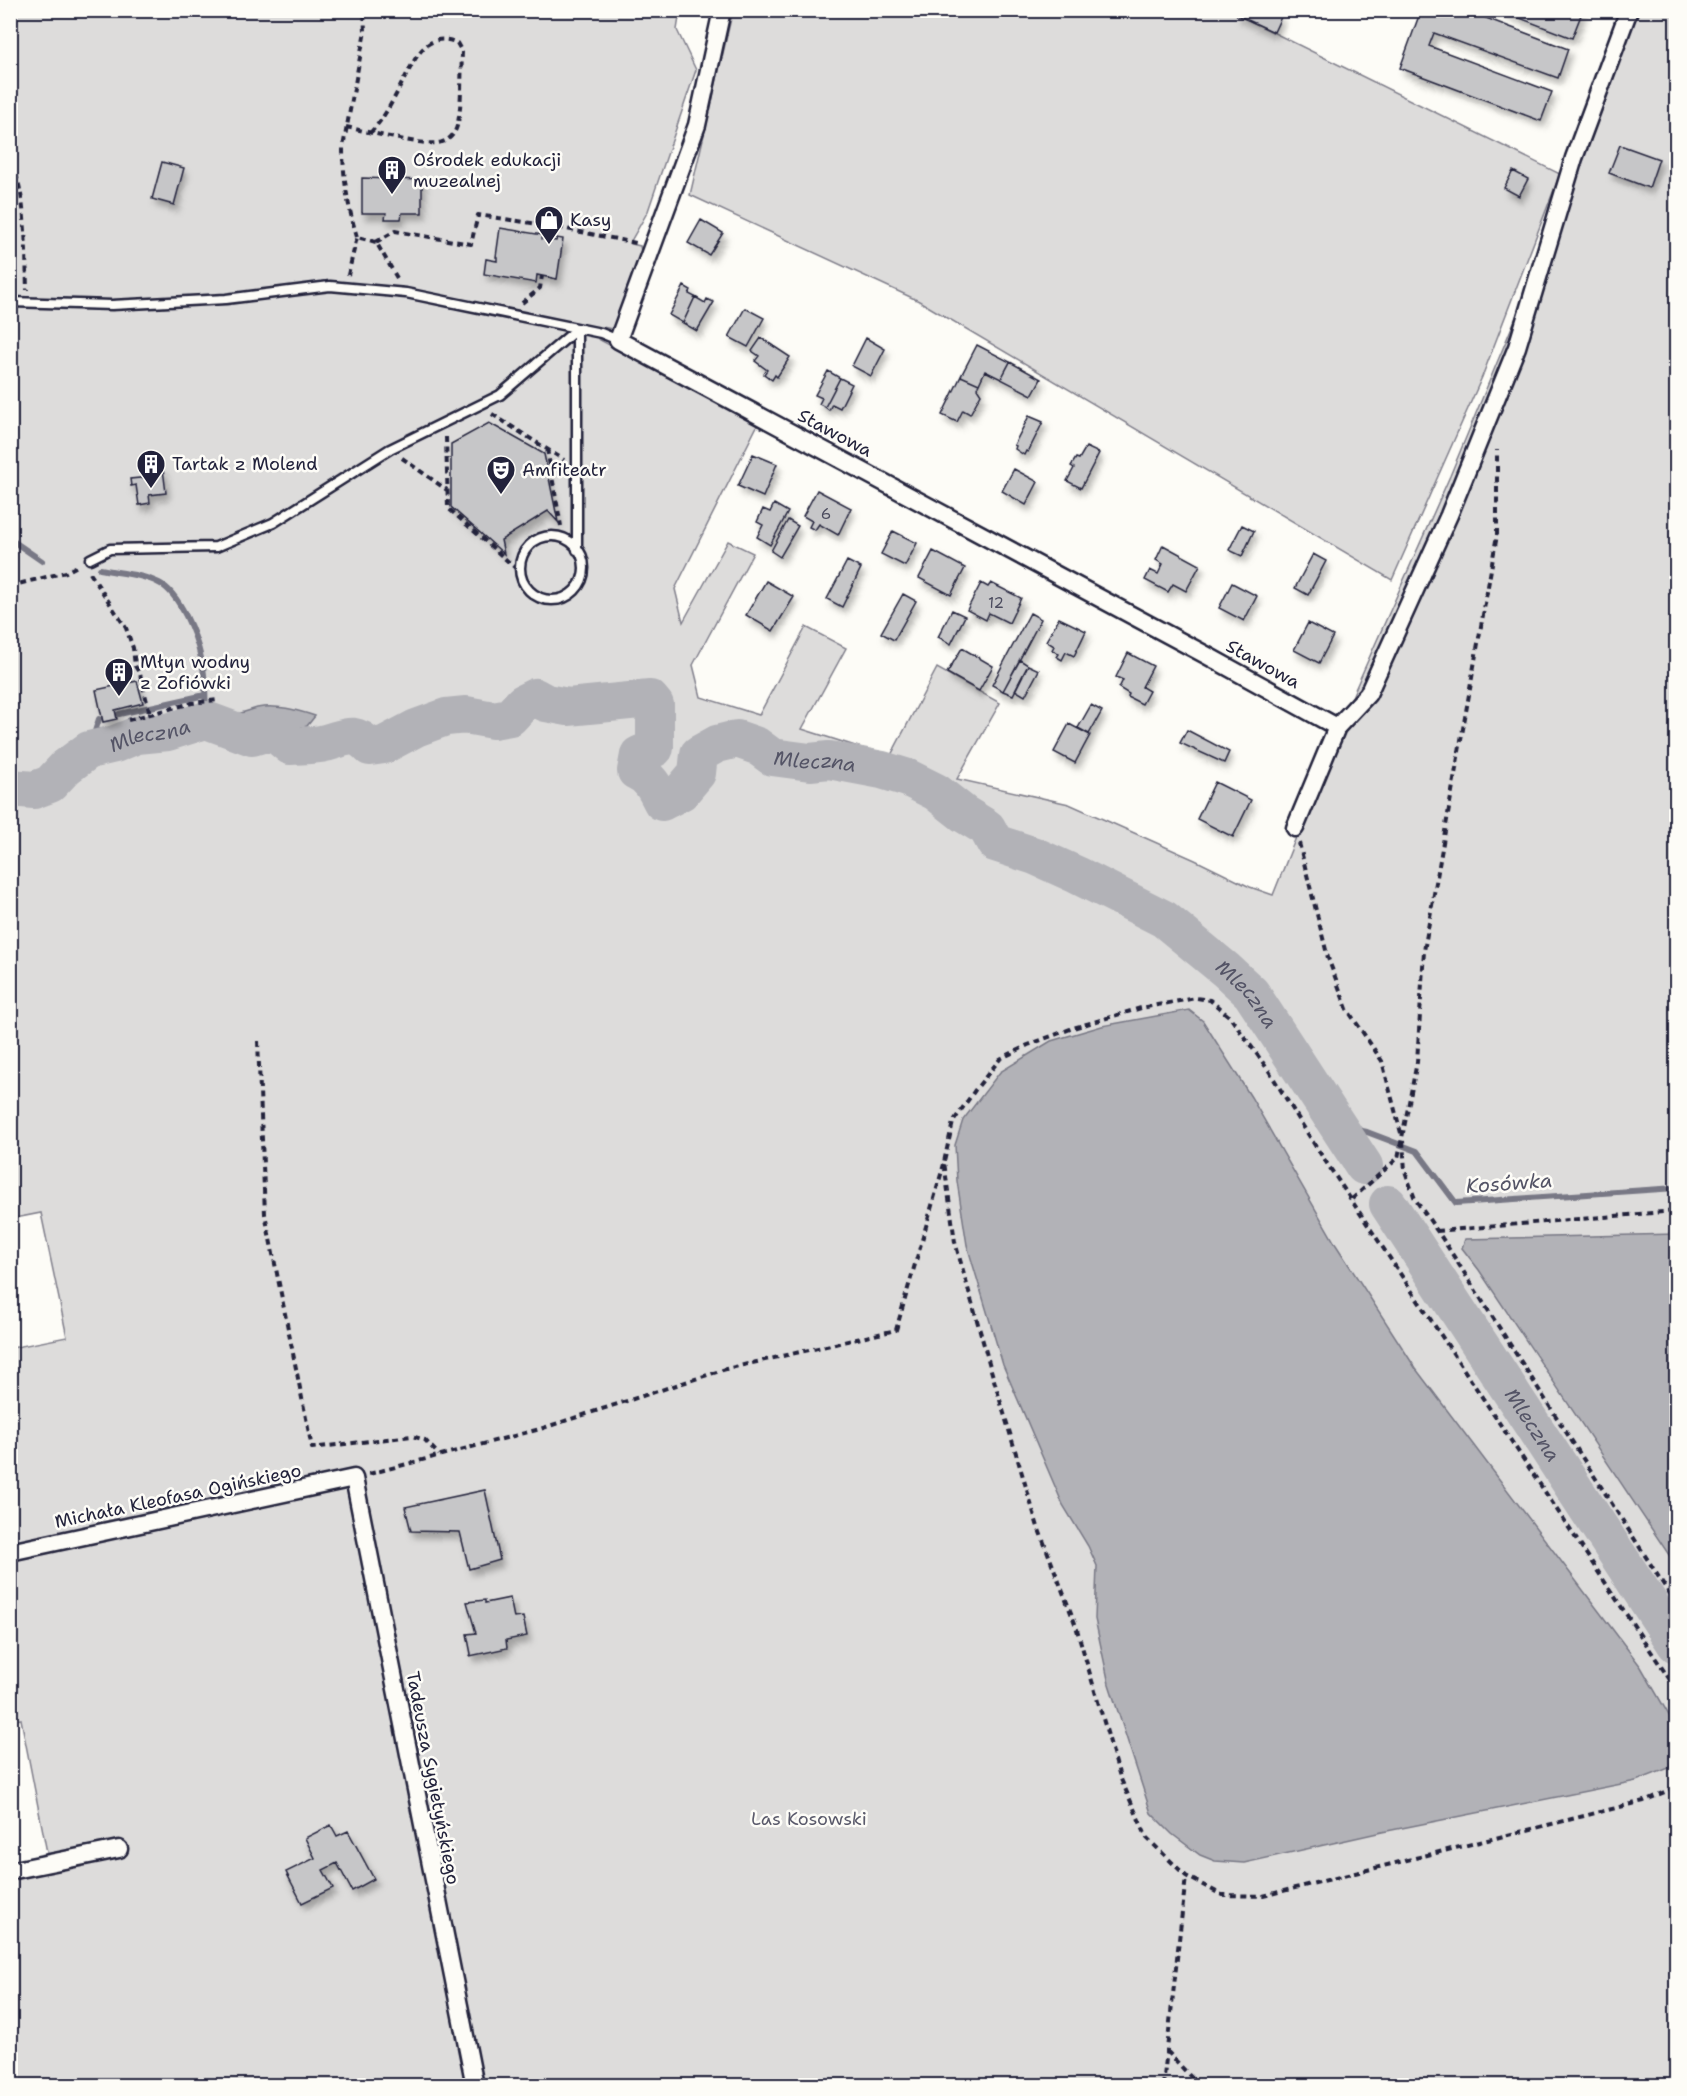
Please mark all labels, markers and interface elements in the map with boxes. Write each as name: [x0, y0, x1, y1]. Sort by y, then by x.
place label: Ośrodek edukacji muzealnej: [413, 148, 561, 193]
building icon: Ośrodek edukacji muzealnej: [376, 154, 408, 196]
shop icon: Kasy: [533, 204, 565, 246]
place label: Kasy: [570, 208, 611, 232]
street label: Stawowa: [794, 403, 876, 463]
building icon: Tartak z Molend: [135, 448, 167, 490]
place label: Tartak z Molend: [172, 452, 318, 476]
theatre icon: Amfiteatr: [485, 454, 517, 496]
place label: Amfiteatr: [522, 458, 607, 482]
house number: 6: [821, 504, 831, 524]
house number: 12: [988, 593, 1004, 613]
street label: Stawowa: [1222, 634, 1304, 694]
place label: Młyn wodny z Zofiówki: [140, 650, 250, 695]
building icon: Młyn wodny z Zofiówki: [103, 656, 135, 698]
water label: Mleczna: [105, 713, 194, 758]
water label: Mleczna: [772, 744, 859, 778]
water label: Mleczna: [1210, 954, 1284, 1033]
water label: Kosówka: [1465, 1167, 1553, 1199]
water label: Mleczna: [1499, 1383, 1566, 1467]
street label: Michała Kleofasa Ogińskiego: [53, 1458, 303, 1534]
street label: Tadeusza Sygietyńskiego: [401, 1669, 465, 1887]
park label: Las Kosowski: [751, 1807, 867, 1831]

